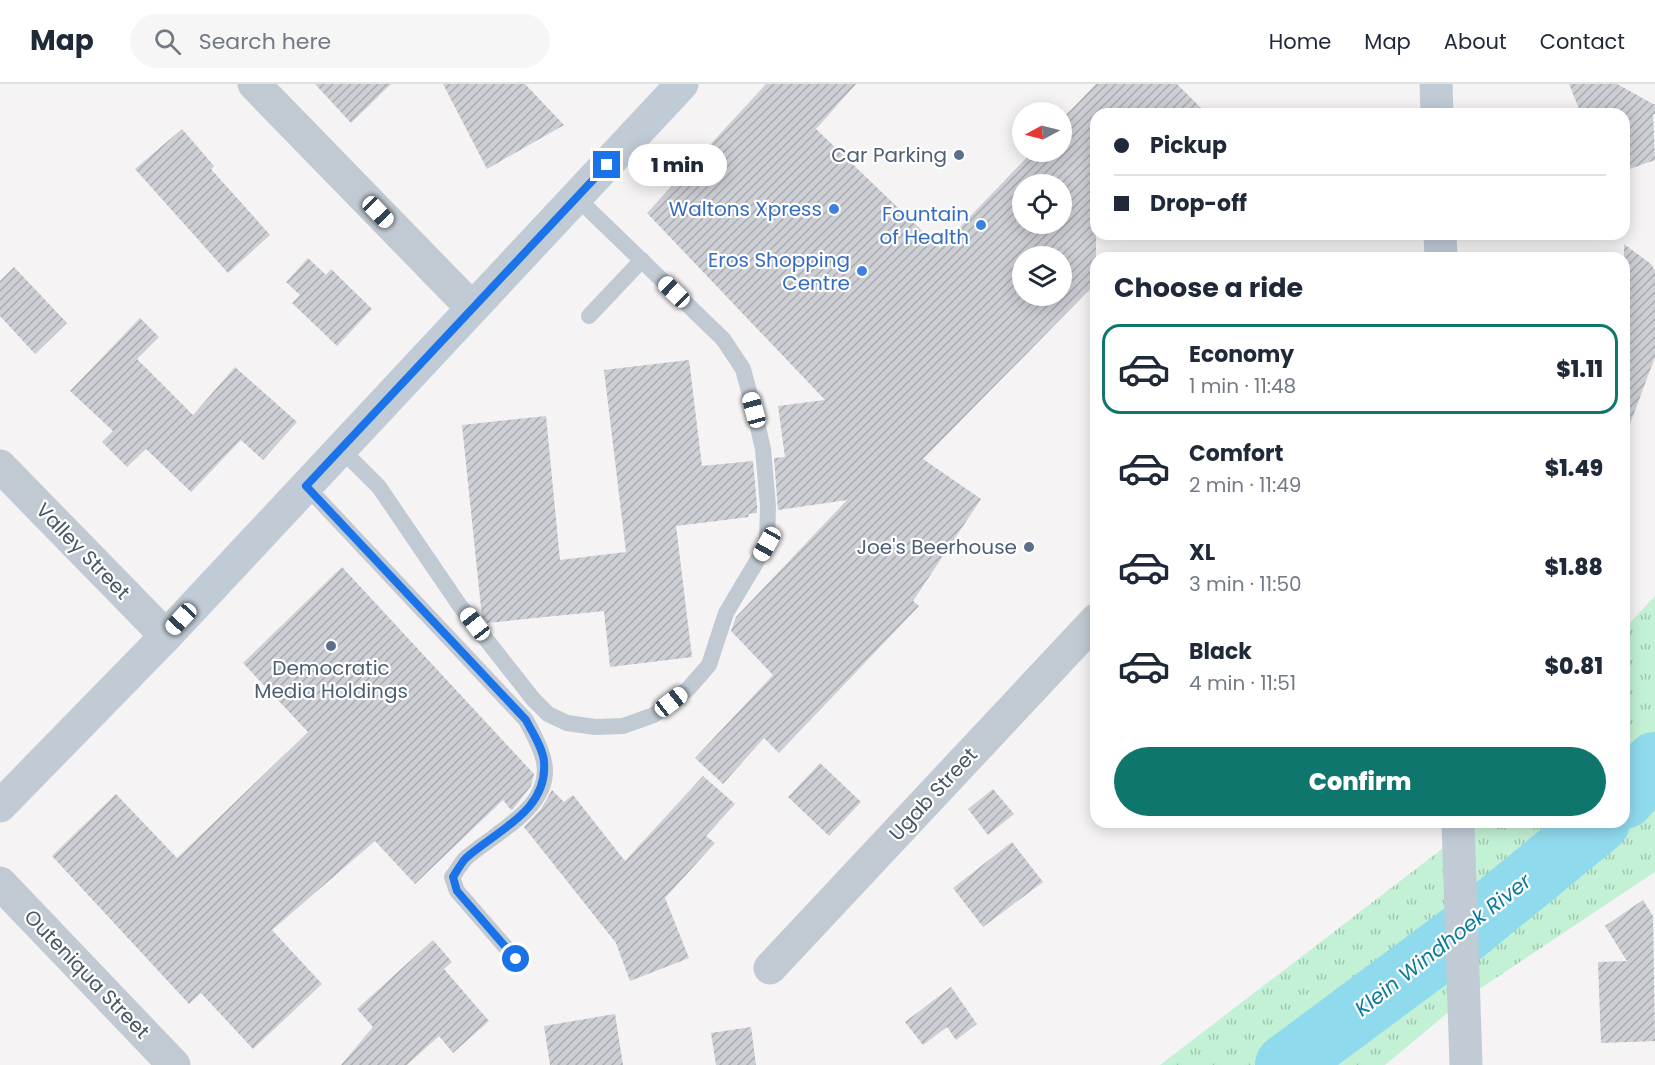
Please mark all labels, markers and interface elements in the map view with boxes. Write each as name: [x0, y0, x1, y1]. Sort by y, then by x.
search box: [130, 14, 550, 68]
text: Map: [30, 21, 94, 60]
icon: search: [151, 25, 184, 58]
text: Search here: [199, 26, 331, 57]
text: Home: [1269, 27, 1331, 56]
text: Map: [1364, 27, 1411, 56]
text: About: [1444, 27, 1507, 56]
text: Contact: [1540, 27, 1625, 56]
north arrow: [1012, 102, 1072, 162]
map controls: [1012, 102, 1072, 306]
text: Pickup: [1150, 130, 1227, 161]
place label: Car Parking: [831, 141, 947, 169]
callout: 1 min: [628, 144, 727, 186]
marker: Car Parking: [952, 148, 966, 162]
route end: [593, 151, 620, 178]
text: 1 min: [651, 151, 704, 179]
button: locate: [1012, 174, 1072, 234]
text: Drop-off: [1150, 188, 1247, 219]
car: [359, 193, 397, 231]
place label: Waltons Xpress: [669, 195, 822, 223]
place label: Fountain of Health: [880, 200, 969, 251]
marker: Waltons Xpress: [827, 202, 841, 216]
marker: Fountain of Health: [974, 218, 988, 232]
place label: Eros Shopping Centre: [708, 246, 850, 297]
button: layers: [1012, 246, 1072, 306]
marker: Eros Shopping Centre: [855, 264, 869, 278]
text: Choose a ride: [1114, 269, 1303, 306]
car: [655, 273, 693, 311]
text: Economy: [1189, 339, 1294, 370]
icon: car: [1117, 342, 1171, 396]
text: $1.11: [1556, 354, 1603, 385]
text: 1 min · 11:48: [1189, 372, 1296, 400]
car: [741, 390, 767, 430]
text: Comfort: [1189, 438, 1283, 469]
icon: car: [1117, 441, 1171, 495]
text: $1.49: [1545, 453, 1603, 484]
text: 2 min · 11:49: [1189, 471, 1301, 499]
street label: Valley Street: [30, 497, 136, 605]
car: [750, 524, 784, 564]
place label: Joe's Beerhouse: [856, 533, 1017, 561]
text: XL: [1189, 537, 1215, 568]
marker: Joe's Beerhouse: [1022, 540, 1036, 554]
icon: car: [1117, 540, 1171, 594]
text: $1.88: [1545, 552, 1603, 583]
text: 3 min · 11:50: [1189, 570, 1302, 598]
car: [162, 600, 200, 638]
car: [457, 604, 493, 644]
text: Black: [1189, 636, 1252, 667]
marker: Democratic Media Holdings: [324, 639, 338, 653]
icon: car: [1117, 639, 1171, 693]
text: $0.81: [1545, 651, 1603, 682]
place label: Democratic Media Holdings: [254, 654, 408, 705]
text: 4 min · 11:51: [1189, 669, 1296, 697]
car: [651, 684, 691, 720]
street label: Ugab Street: [883, 741, 983, 847]
button: Confirm: [1114, 747, 1606, 816]
water label: Klein Windhoek River: [1348, 866, 1538, 1023]
street label: Outeniqua Street: [18, 903, 156, 1045]
route start: [502, 945, 529, 972]

